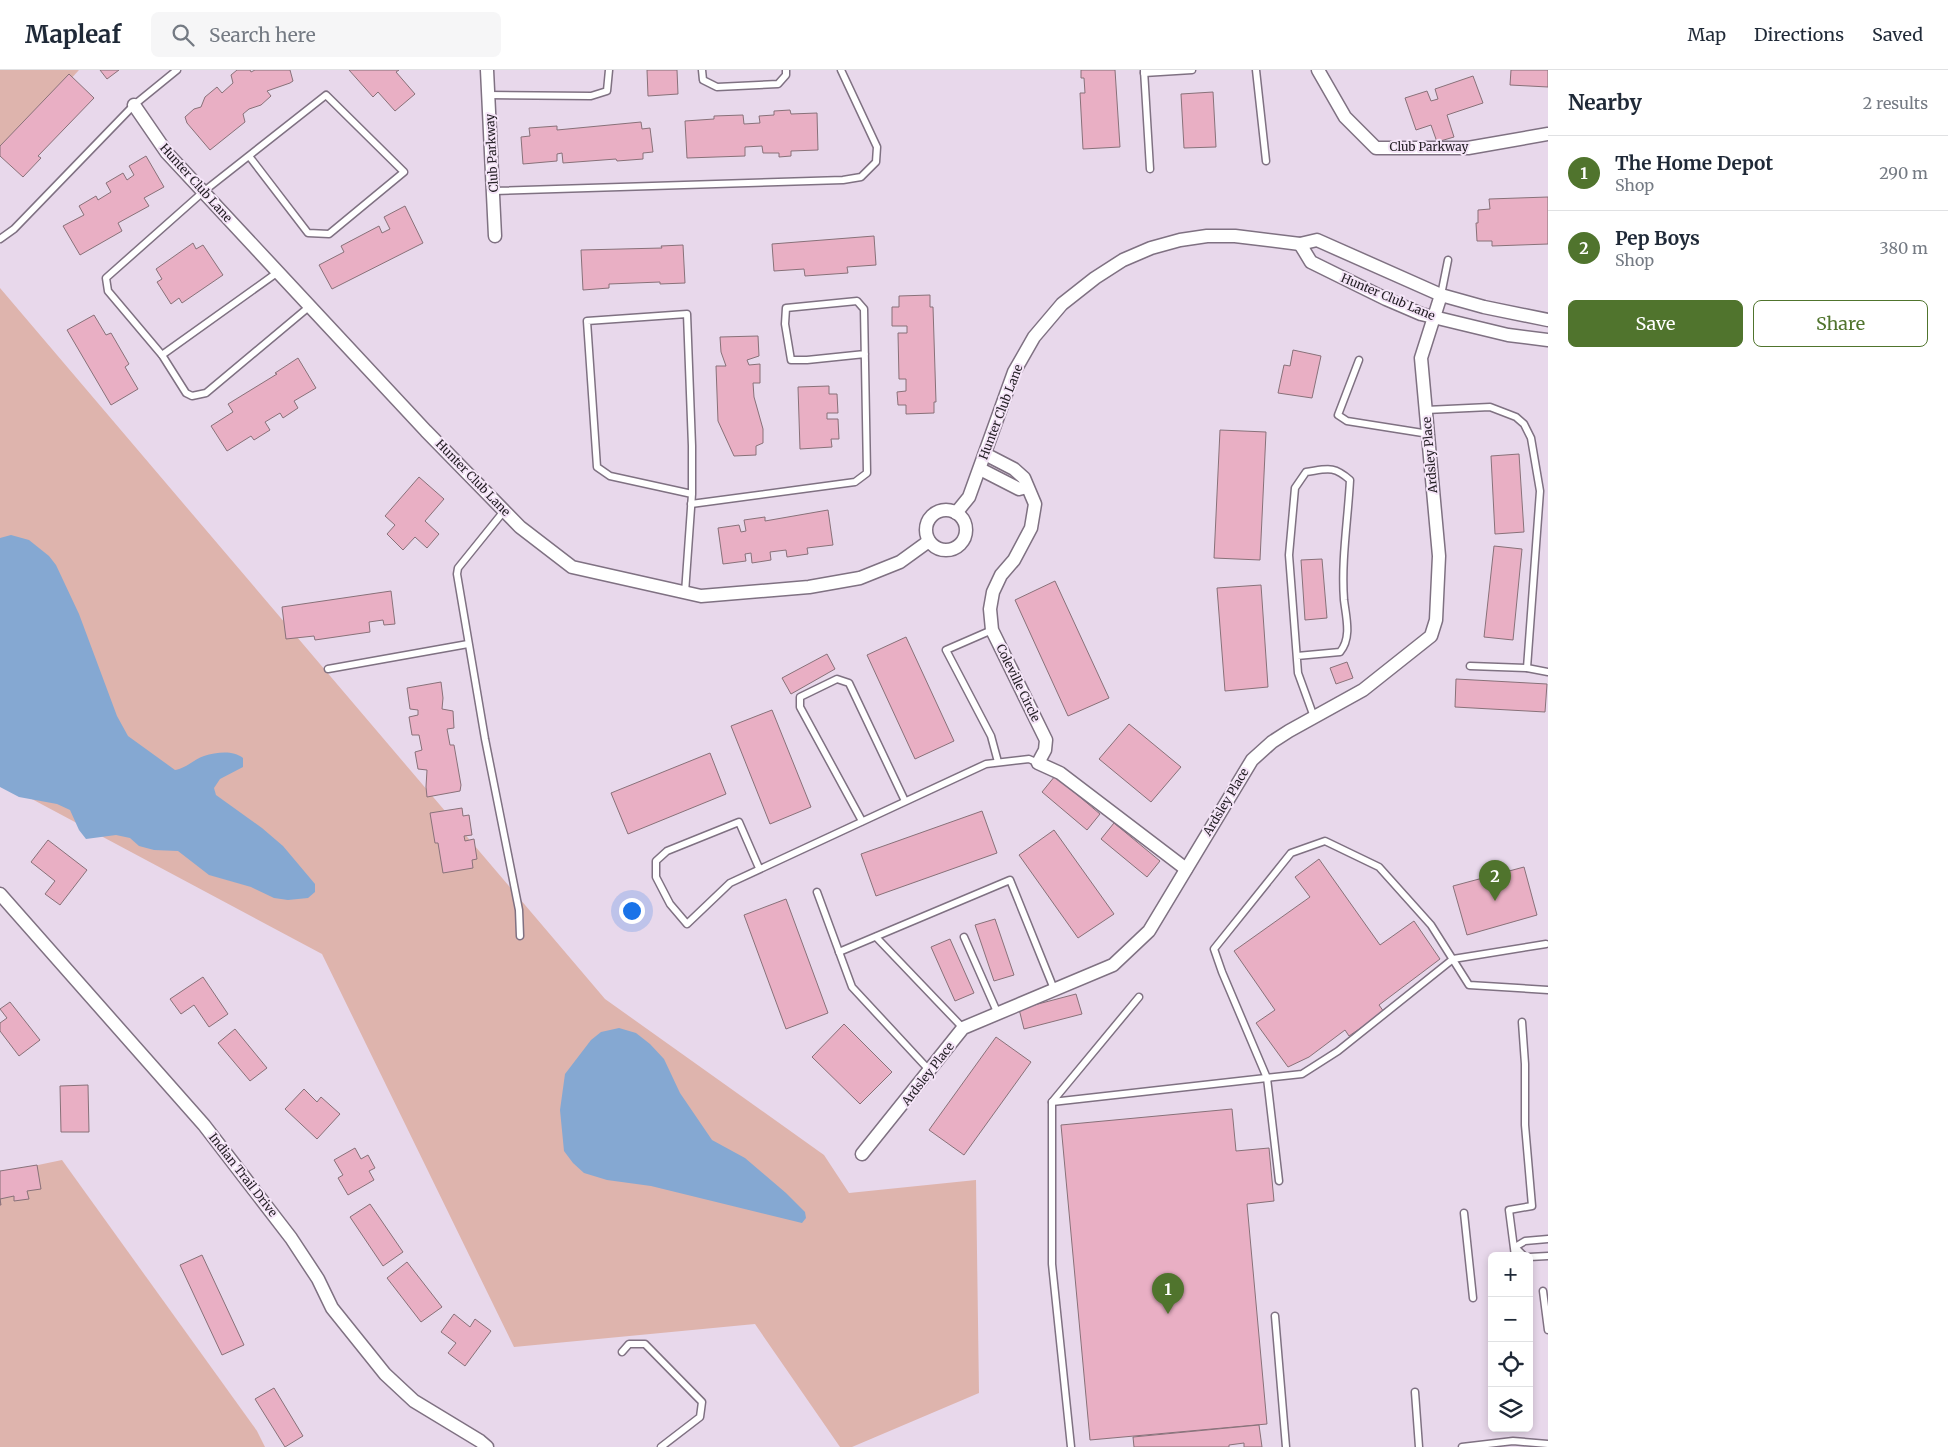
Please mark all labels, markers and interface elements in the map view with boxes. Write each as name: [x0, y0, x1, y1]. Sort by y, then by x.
search box: [151, 12, 501, 57]
text: Mapleaf: [25, 19, 121, 50]
icon: search: [169, 21, 197, 49]
text: Search here: [209, 23, 316, 47]
text: Map: [1688, 23, 1726, 46]
text: Directions: [1754, 23, 1844, 46]
text: Saved: [1872, 23, 1923, 46]
text: Nearby: [1568, 89, 1642, 116]
text: 2 results: [1863, 93, 1928, 113]
street label: Club Parkway: [482, 113, 501, 193]
street label: Club Parkway: [1390, 139, 1468, 154]
street label: Hunter Club Lane: [157, 140, 236, 225]
text: The Home Depot: [1615, 151, 1773, 175]
text: 1: [1580, 163, 1588, 183]
text: 290 m: [1879, 163, 1928, 183]
text: Shop: [1615, 175, 1654, 195]
text: Pep Boys: [1615, 226, 1700, 250]
text: 2: [1579, 238, 1589, 258]
text: 380 m: [1880, 238, 1928, 258]
text: Shop: [1615, 250, 1654, 270]
street label: Hunter Club Lane: [1339, 270, 1438, 323]
button: Save: [1568, 300, 1743, 347]
button: Share: [1753, 300, 1928, 347]
street label: Hunter Club Lane: [975, 362, 1026, 462]
street label: Ardsley Place: [1419, 416, 1440, 495]
street label: Hunter Club Lane: [433, 436, 514, 519]
street label: Coleville Circle: [993, 641, 1044, 724]
street label: Ardsley Place: [1199, 765, 1252, 839]
pin: 2: [1479, 860, 1511, 901]
your location: [619, 898, 645, 924]
street label: Ardsley Place: [898, 1039, 957, 1109]
street label: Indian Trail Drive: [206, 1130, 281, 1220]
map controls: [1488, 1252, 1533, 1432]
button: +: [1488, 1252, 1533, 1297]
pin: 1: [1152, 1273, 1184, 1314]
button: −: [1488, 1297, 1533, 1342]
button: locate: [1488, 1342, 1533, 1387]
button: layers: [1488, 1387, 1533, 1432]

